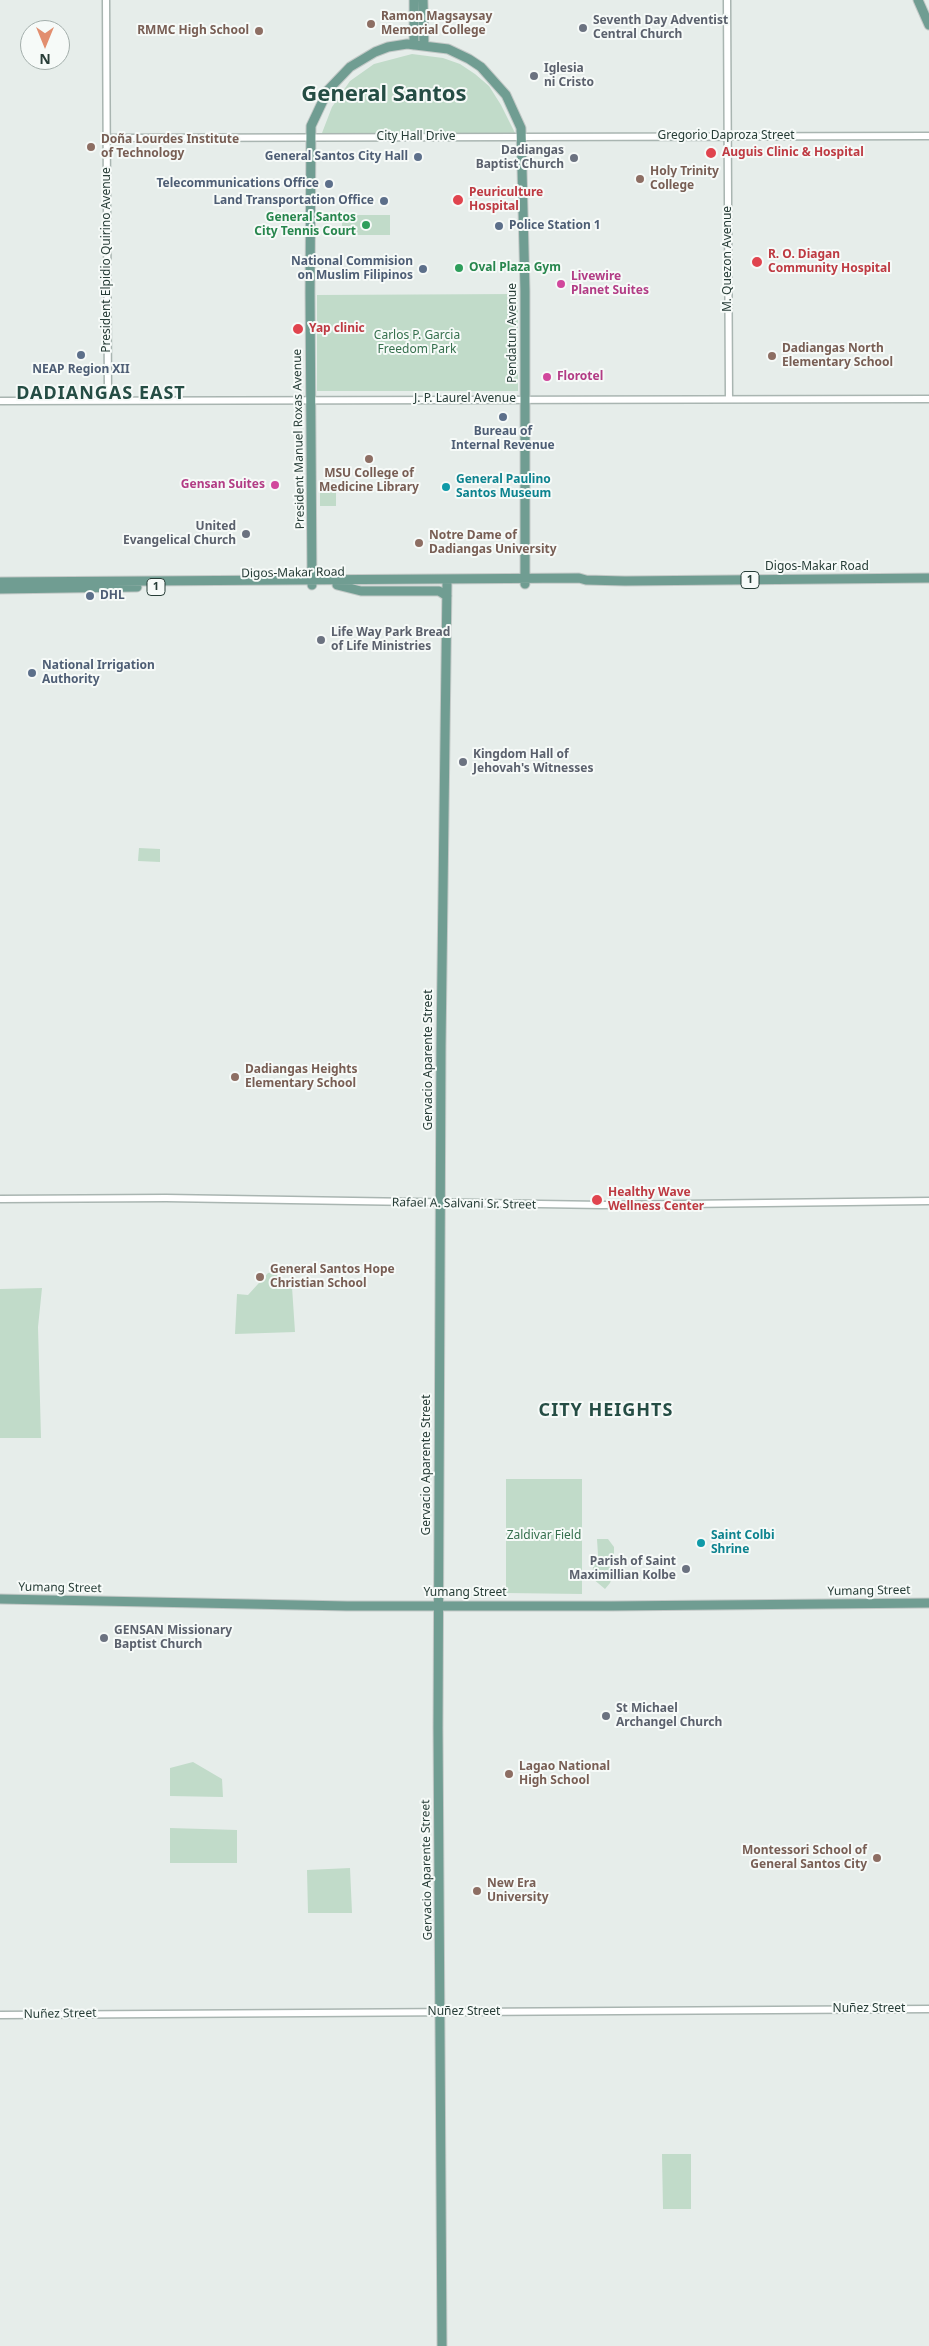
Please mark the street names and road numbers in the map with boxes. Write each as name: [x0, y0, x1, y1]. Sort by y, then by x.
street label: Gregorio Daproza Street: [657, 129, 795, 143]
street label: City Hall Drive: [377, 130, 455, 144]
street label: President Elpidio Quirino Avenue: [100, 167, 114, 353]
street label: M. Quezon Avenue: [721, 206, 735, 312]
street label: Pendatun Avenue: [506, 283, 520, 383]
street label: President Manuel Roxas Avenue: [290, 349, 308, 529]
street label: J. P. Laurel Avenue: [414, 392, 516, 406]
street label: Digos-Makar Road: [765, 560, 869, 574]
street label: Digos-Makar Road: [241, 565, 345, 581]
road number: 1: [741, 572, 759, 588]
road number: 1: [147, 578, 165, 596]
street label: Gervacio Aparente Street: [422, 990, 436, 1130]
street label: Rafael A. Salvani Sr. Street: [392, 1196, 536, 1212]
street label: Gervacio Aparente Street: [420, 1395, 434, 1535]
street label: Yumang Street: [18, 1580, 102, 1596]
street label: Yumang Street: [827, 1583, 911, 1599]
street label: Yumang Street: [423, 1586, 507, 1600]
street label: Gervacio Aparente Street: [419, 1799, 435, 1941]
street label: Nuñez Street: [833, 2002, 905, 2016]
street label: Nuñez Street: [428, 2005, 500, 2019]
street label: Nuñez Street: [23, 2006, 97, 2022]

